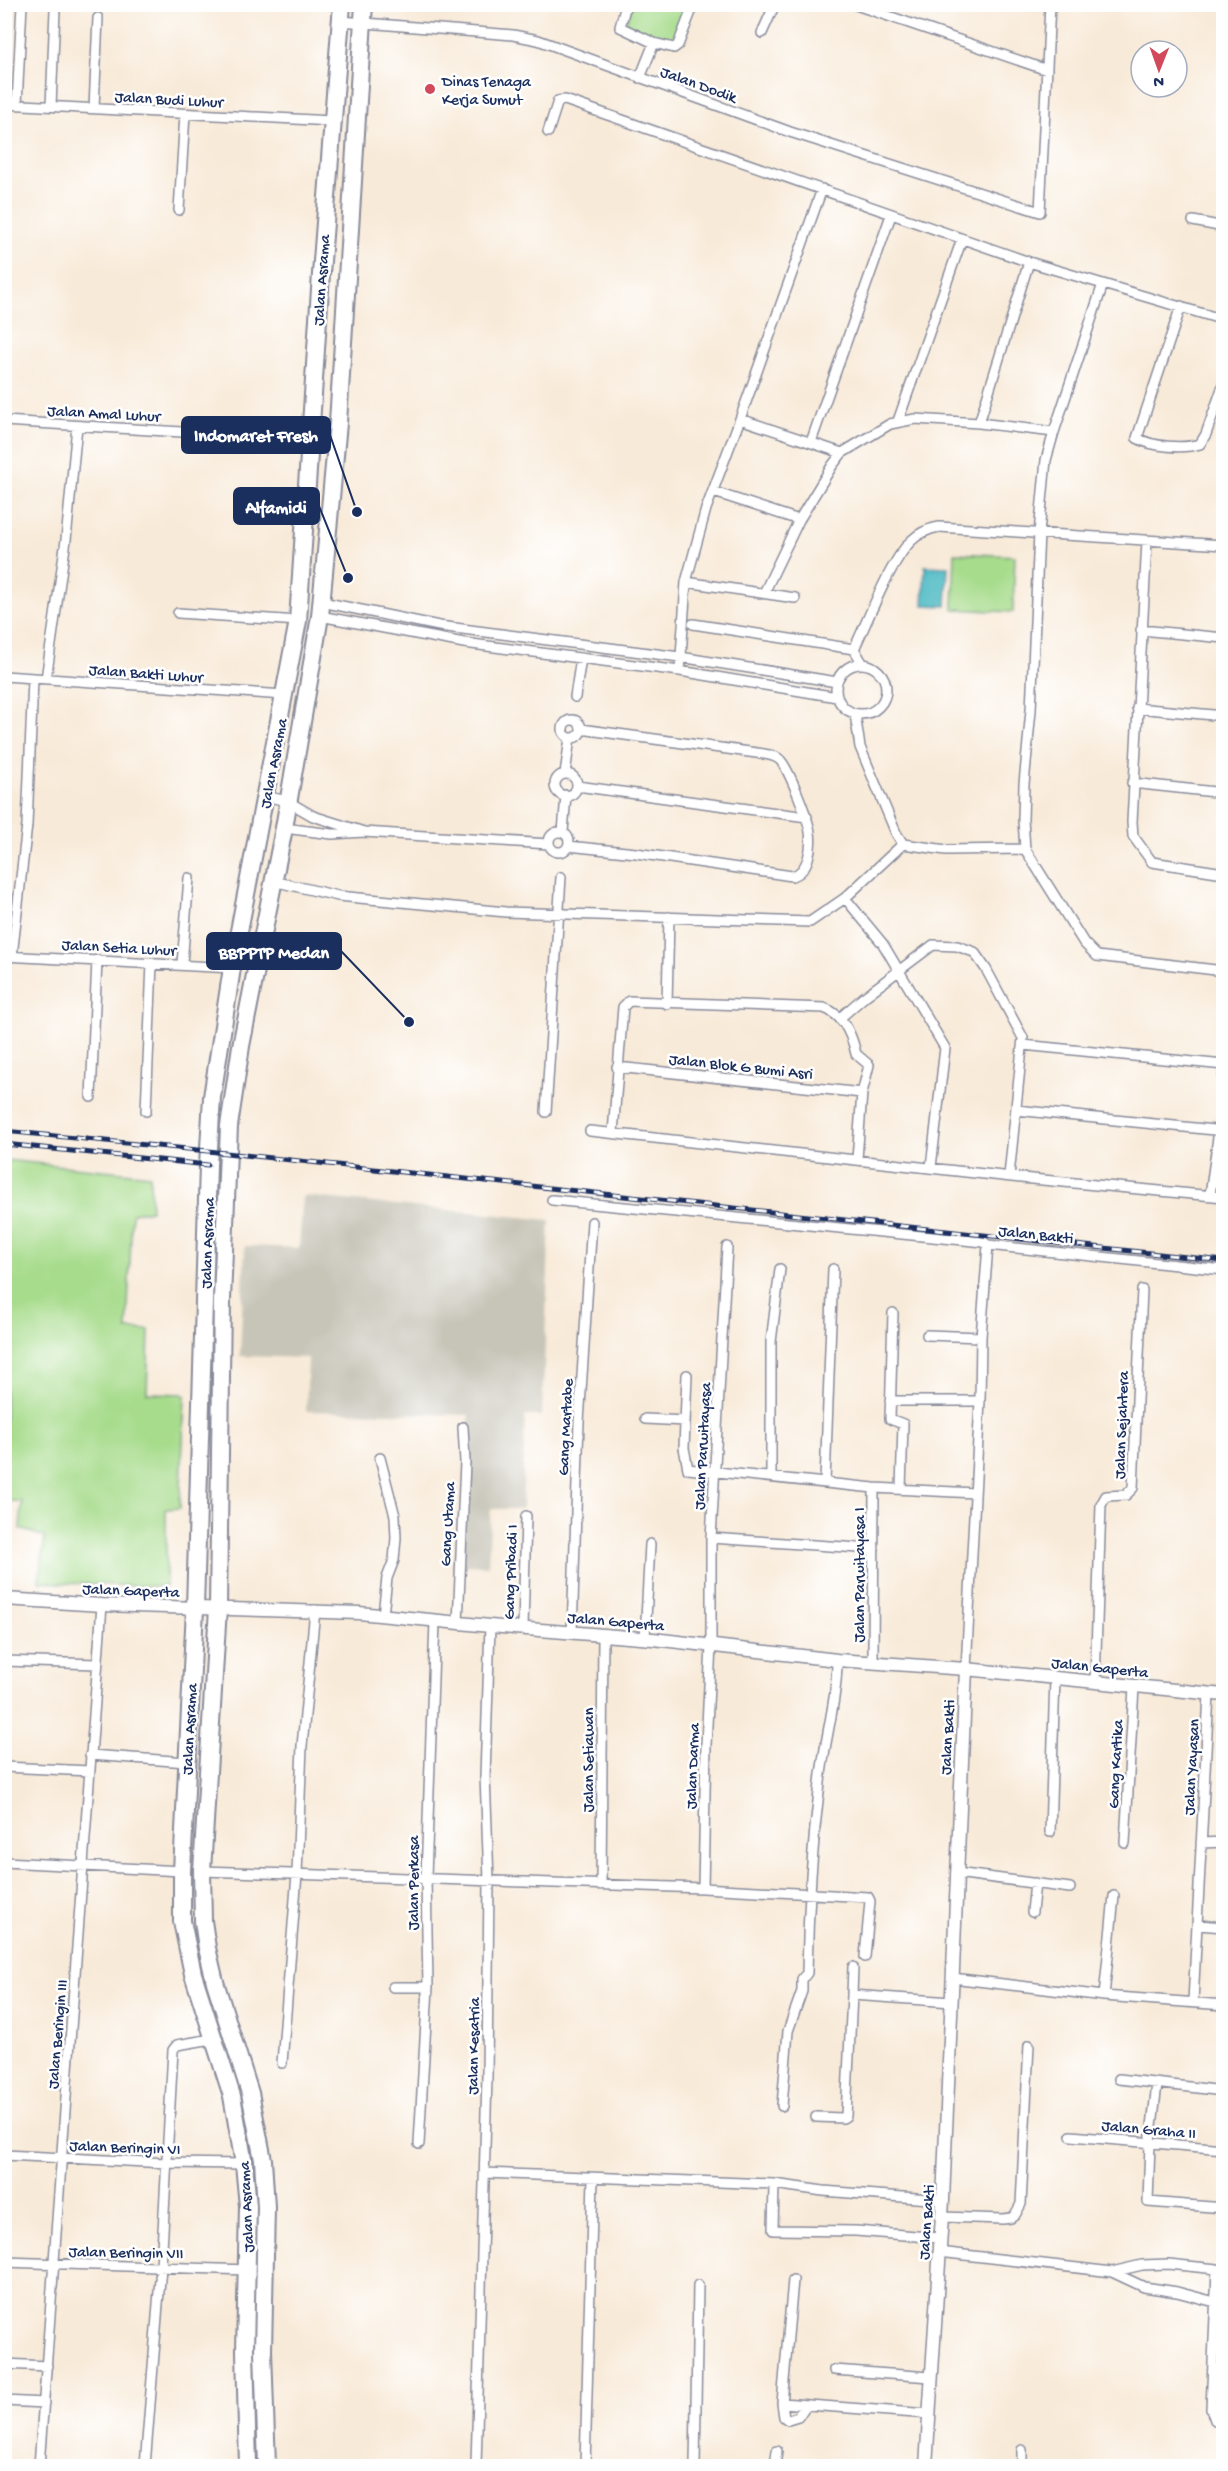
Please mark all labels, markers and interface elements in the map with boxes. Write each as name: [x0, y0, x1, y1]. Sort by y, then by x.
north arrow: [1129, 39, 1189, 99]
street label: Jalan Dodik: [657, 64, 740, 110]
text: N: [1153, 71, 1164, 90]
place label: Dinas Tenaga Kerja Sumut: [441, 74, 532, 111]
marker: Dinas Tenaga Kerja Sumut: [423, 82, 437, 96]
street label: Jalan Budi Luhur: [114, 89, 225, 114]
street label: Jalan Asrama: [311, 233, 336, 326]
street label: Jalan Amal Luhur: [47, 403, 162, 428]
callout: Indomaret Fresh: [182, 417, 330, 453]
text: Indomaret Fresh: [194, 427, 318, 448]
callout: Alfamidi: [234, 488, 319, 524]
text: Alfamidi: [244, 499, 307, 520]
street label: Jalan Bakti Luhur: [88, 662, 205, 689]
street label: Jalan Asrama: [257, 716, 294, 810]
callout: BBPPTP Medan: [207, 933, 341, 969]
street label: Jalan Setia Luhur: [61, 937, 178, 962]
text: BBPPTP Medan: [218, 944, 330, 965]
street label: Jalan Blok G Bumi Asri: [668, 1051, 814, 1085]
street label: Jalan Asrama: [198, 1196, 221, 1289]
street label: Jalan Bakti: [997, 1223, 1074, 1250]
street label: Jalan Sejahtera: [1112, 1370, 1135, 1480]
street label: Gang Martabe: [555, 1377, 580, 1476]
street label: Jalan Parwitayasa: [692, 1381, 717, 1510]
street label: Gang Utama: [438, 1480, 461, 1567]
street label: Jalan Parwitayasa I: [852, 1508, 871, 1642]
street label: Gang Pribadi I: [501, 1524, 524, 1620]
street label: Jalan Gaperta: [82, 1581, 181, 1604]
street label: Jalan Gaperta: [566, 1610, 666, 1637]
street label: Jalan Gaperta: [1050, 1655, 1150, 1684]
street label: Jalan Asrama: [180, 1682, 203, 1775]
street label: Jalan Bakti: [938, 1699, 961, 1775]
street label: Jalan Setiawan: [581, 1707, 600, 1812]
street label: Gang Kartika: [1106, 1718, 1129, 1809]
street label: Jalan Yayasan: [1181, 1718, 1206, 1816]
street label: Jalan Darma: [683, 1722, 706, 1810]
street label: Jalan Perkasa: [406, 1835, 425, 1930]
street label: Jalan Beringin III: [45, 1979, 74, 2090]
street label: Jalan Kesatria: [465, 1996, 486, 2095]
street label: Jalan Graha II: [1101, 2118, 1197, 2145]
street label: Jalan Beringin VI: [69, 2138, 181, 2161]
street label: Jalan Asrama: [237, 2160, 260, 2253]
street label: Jalan Bakti: [916, 2184, 941, 2260]
street label: Jalan Beringin VII: [68, 2244, 184, 2265]

